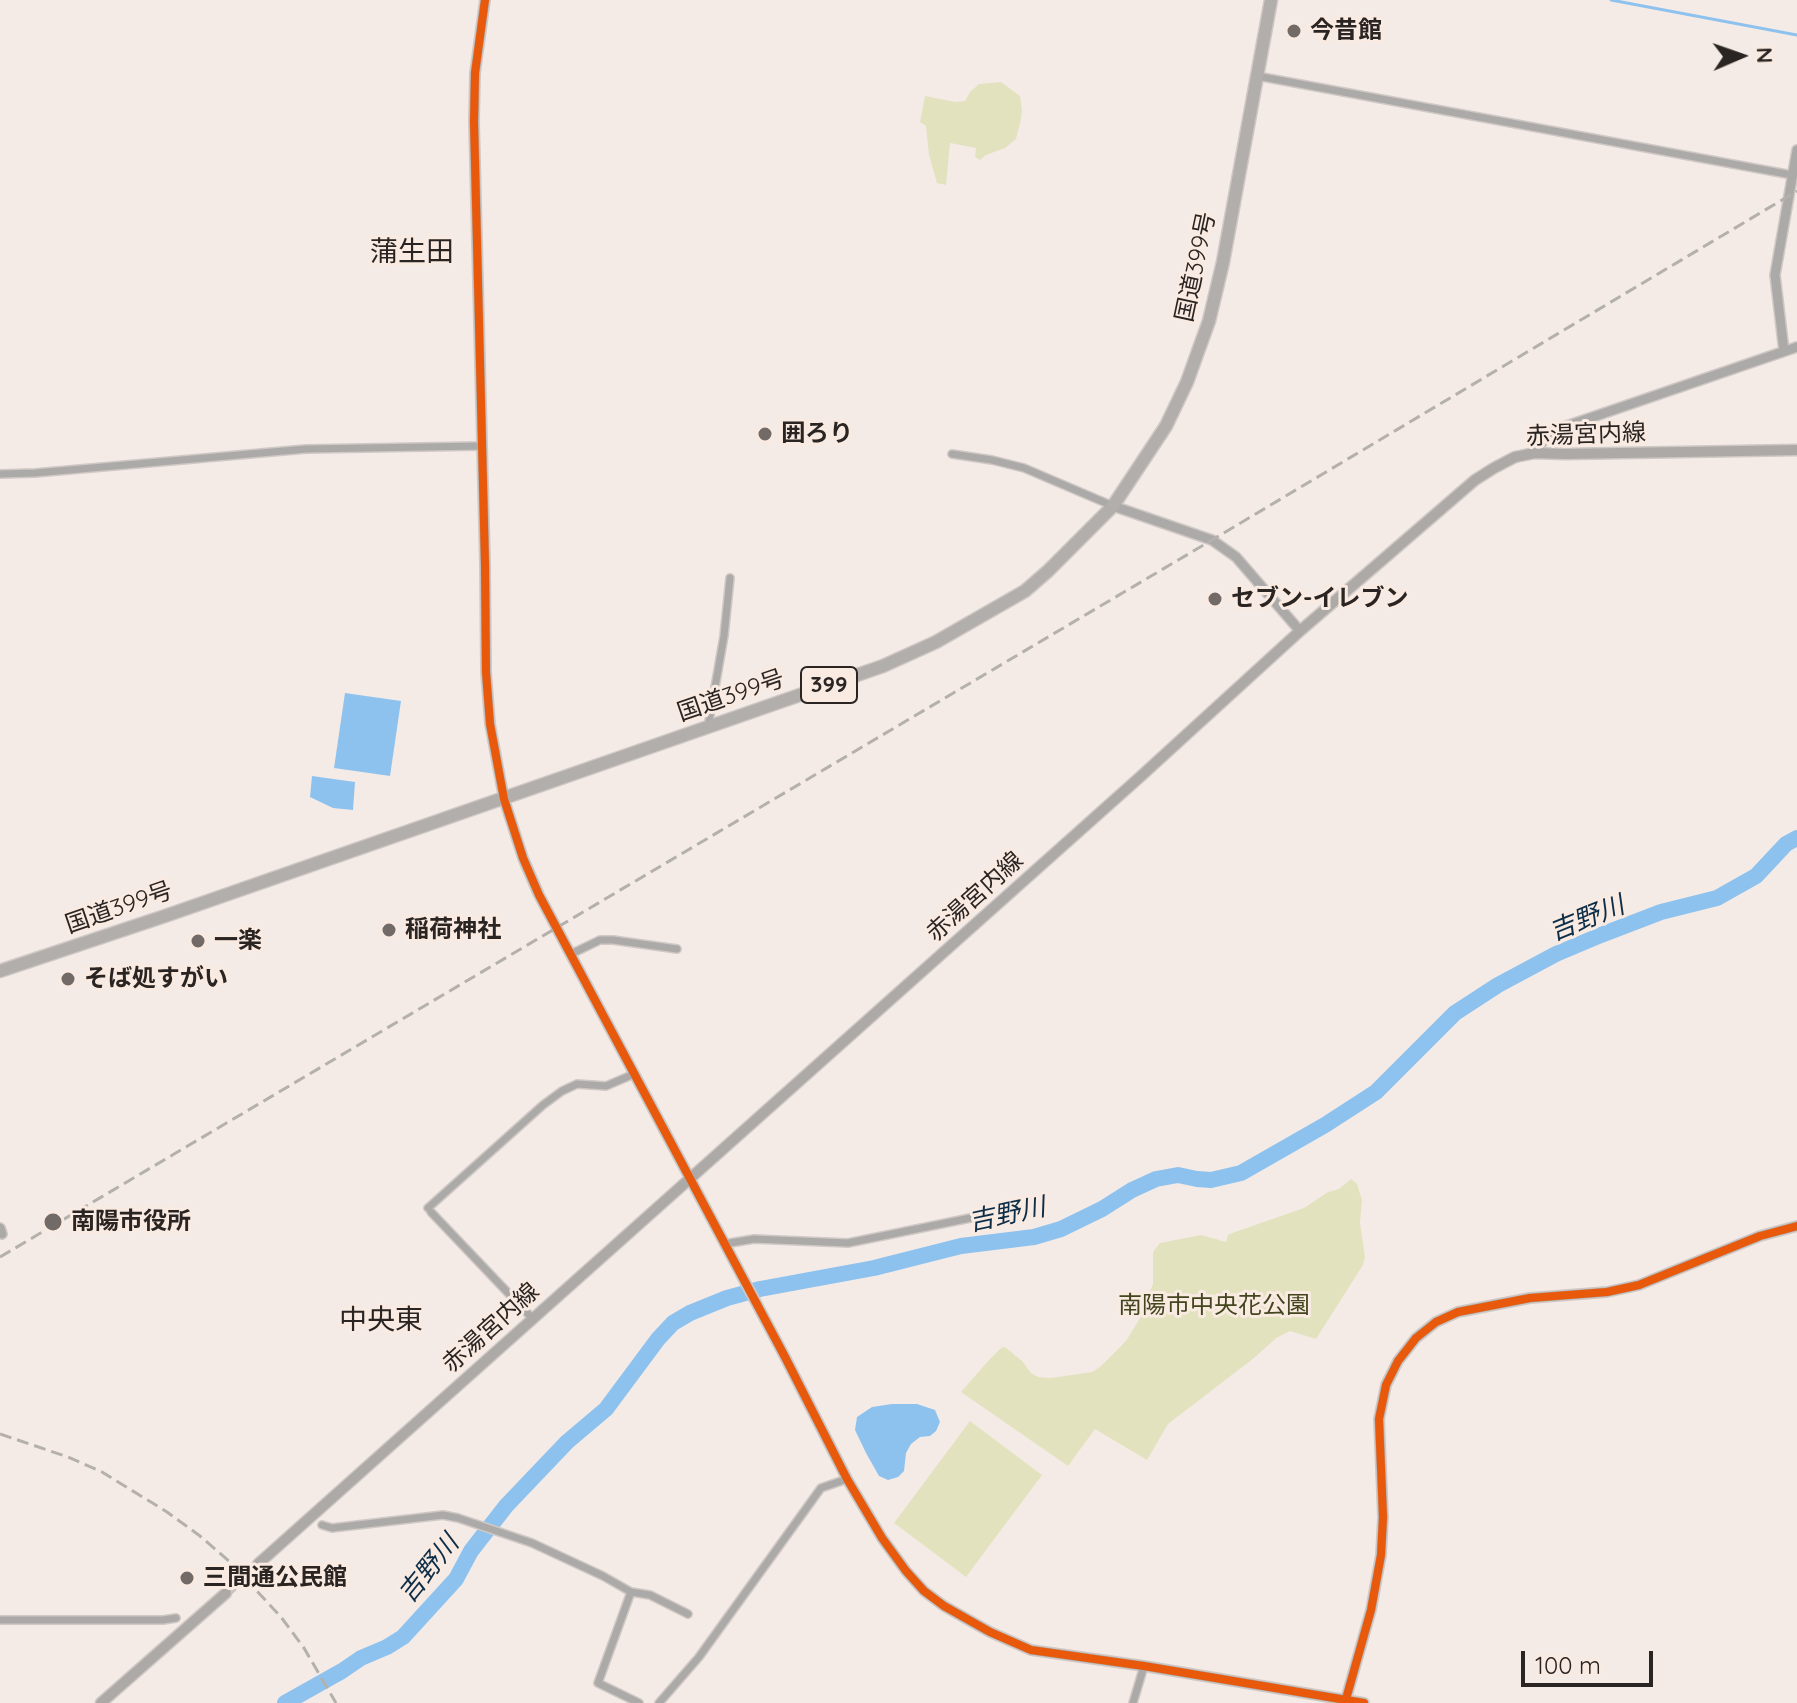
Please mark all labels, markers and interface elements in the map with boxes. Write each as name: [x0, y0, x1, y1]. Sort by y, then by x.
north arrow: [1701, 16, 1781, 96]
place label: 今昔館: [1310, 17, 1382, 45]
marker: 今昔館: [1285, 22, 1303, 40]
text: N: [1751, 47, 1779, 64]
street label: 国道399号: [1170, 210, 1222, 324]
district label: 蒲生田: [370, 236, 454, 270]
street label: 赤湯宮内線: [1526, 419, 1646, 451]
place label: 囲ろり: [781, 420, 853, 448]
marker: 囲ろり: [756, 425, 774, 443]
place label: セブン-イレブン: [1231, 585, 1409, 613]
marker: セブン-イレブン: [1206, 590, 1224, 608]
street label: 国道399号: [674, 664, 788, 728]
road number: 399: [801, 667, 857, 703]
street label: 赤湯宮内線: [921, 846, 1029, 948]
street label: 国道399号: [62, 876, 176, 940]
water label: 吉野川: [1545, 890, 1629, 948]
place label: 稲荷神社: [405, 916, 501, 944]
marker: 稲荷神社: [380, 921, 398, 939]
place label: 一楽: [214, 927, 262, 955]
marker: 一楽: [189, 932, 207, 950]
place label: そば処すがい: [84, 965, 228, 993]
marker: そば処すがい: [59, 970, 77, 988]
water label: 吉野川: [966, 1192, 1048, 1238]
place label: 南陽市役所: [71, 1208, 191, 1236]
marker: 南陽市役所: [42, 1211, 64, 1233]
street label: 赤湯宮内線: [437, 1277, 545, 1379]
park label: 南陽市中央花公園: [1118, 1292, 1310, 1320]
district label: 中央東: [339, 1304, 423, 1338]
water label: 吉野川: [392, 1529, 466, 1609]
place label: 三間通公民館: [203, 1564, 347, 1592]
marker: 三間通公民館: [178, 1569, 196, 1587]
scale bar: [1525, 1635, 1657, 1685]
text: 100 m: [1535, 1650, 1601, 1680]

